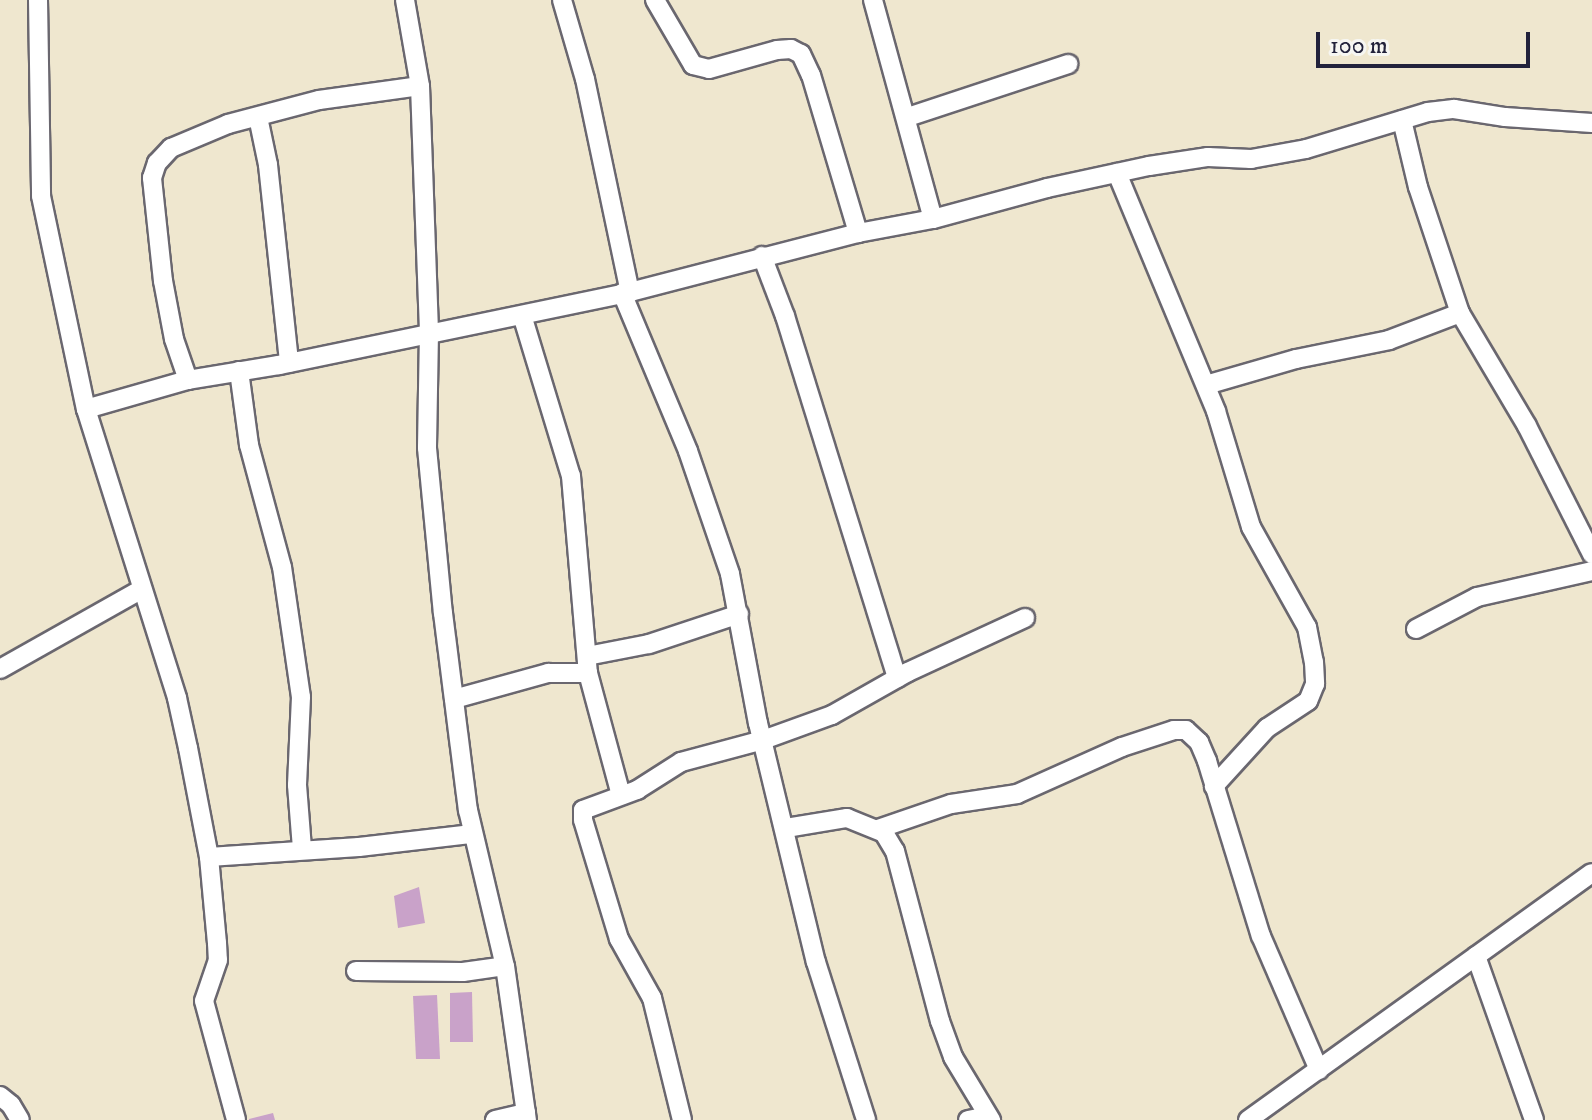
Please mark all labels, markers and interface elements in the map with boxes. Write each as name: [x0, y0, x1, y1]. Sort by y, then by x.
scale bar: [1320, 16, 1534, 66]
text: 100 m: [1330, 31, 1388, 61]

